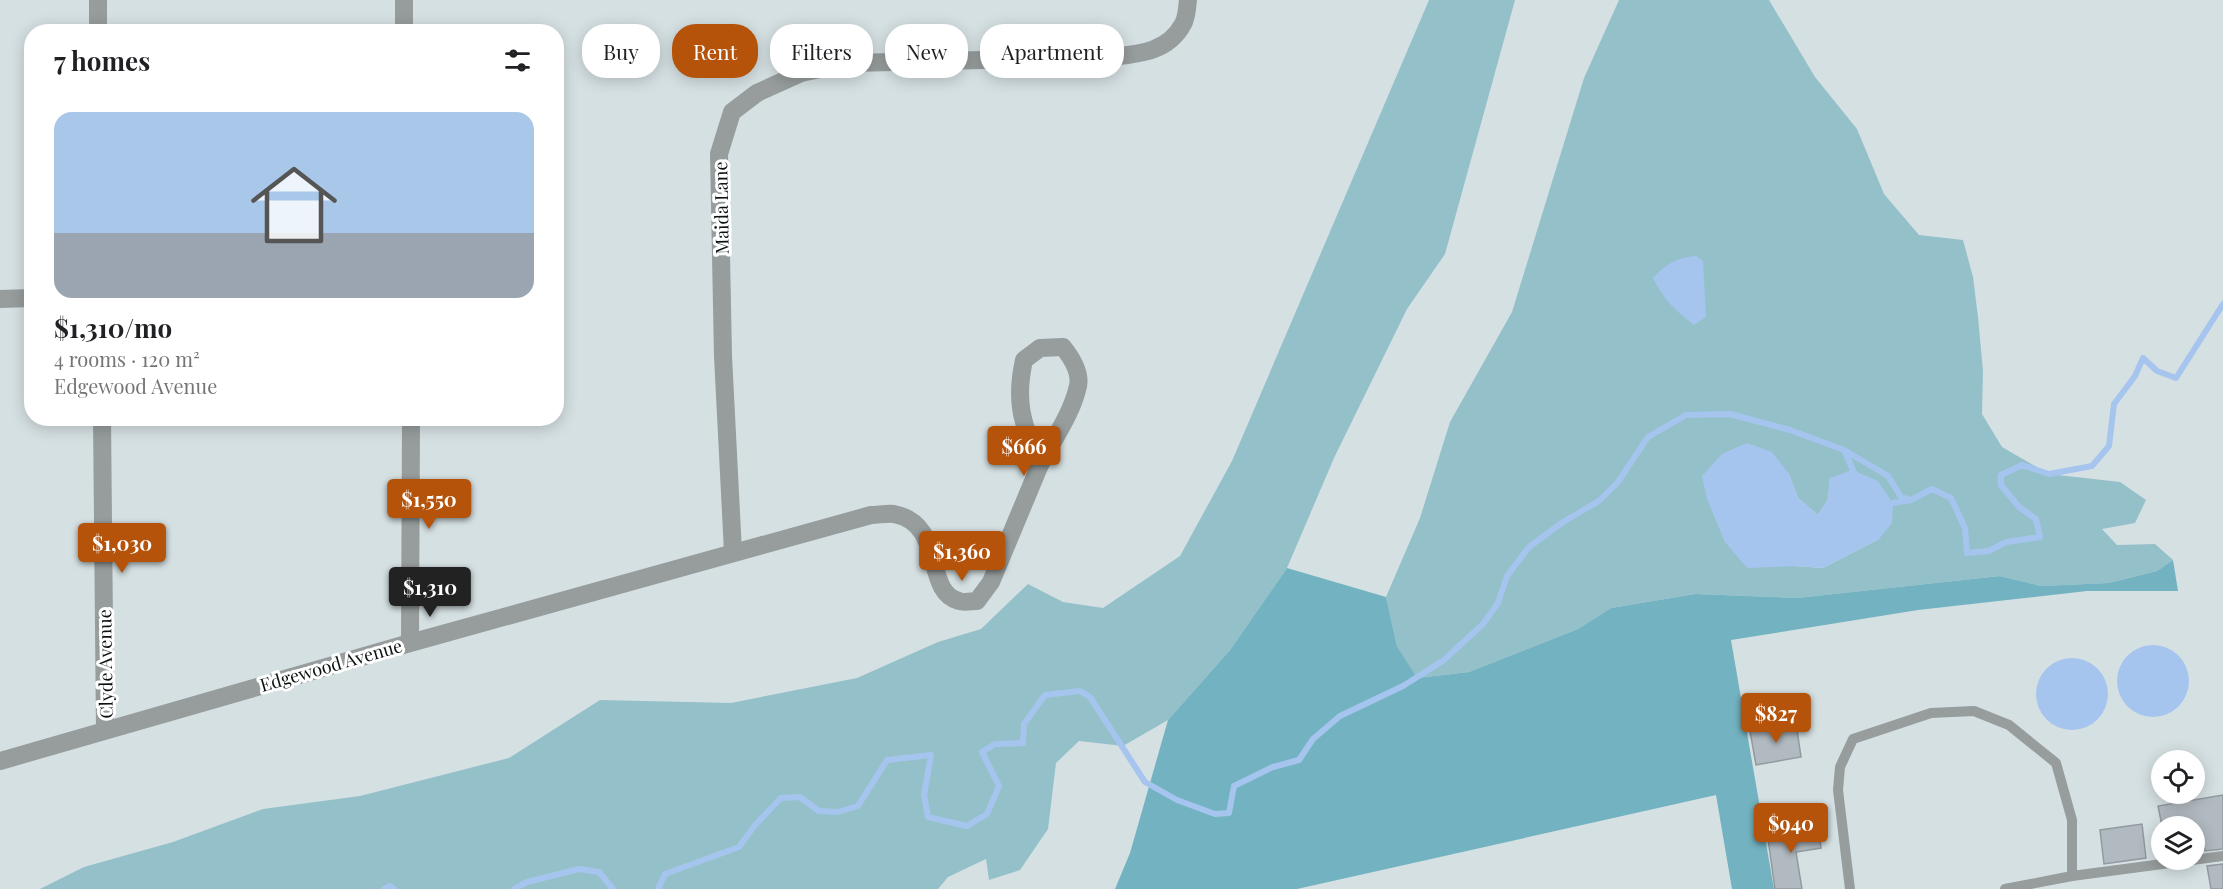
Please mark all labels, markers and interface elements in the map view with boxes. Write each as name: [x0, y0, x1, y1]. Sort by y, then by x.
chip: Buy: [582, 24, 660, 78]
chip: Rent: [672, 24, 758, 78]
chip: Filters: [770, 24, 873, 78]
chip: New: [885, 24, 968, 78]
chip: Apartment: [980, 24, 1124, 78]
text: 7 homes: [54, 43, 150, 78]
icon: filters: [501, 44, 534, 77]
icon: home: [240, 151, 348, 259]
street label: Maida Lane: [708, 161, 734, 255]
text: $1,310/mo: [54, 310, 172, 345]
text: 4 rooms · 120 m²: [54, 345, 200, 372]
text: Edgewood Avenue: [54, 372, 217, 399]
pin: $666: [988, 426, 1060, 477]
text: $666: [1001, 432, 1047, 459]
pin: $1,550: [380, 479, 478, 530]
text: $1,550: [401, 485, 457, 512]
pin: $1,030: [73, 523, 171, 574]
text: $1,030: [92, 529, 152, 556]
pin: $1,360: [913, 531, 1011, 582]
text: $1,360: [933, 537, 991, 564]
pin: $1,310: [381, 567, 479, 618]
text: $1,310: [403, 573, 457, 600]
street label: Clyde Avenue: [92, 609, 118, 719]
street label: Edgewood Avenue: [257, 633, 405, 697]
pin: $827: [1740, 693, 1812, 744]
text: $827: [1755, 699, 1797, 726]
map controls: [2151, 750, 2205, 870]
button: locate: [2151, 750, 2205, 804]
pin: $940: [1755, 803, 1827, 854]
text: $940: [1768, 809, 1814, 836]
button: layers: [2151, 816, 2205, 870]

